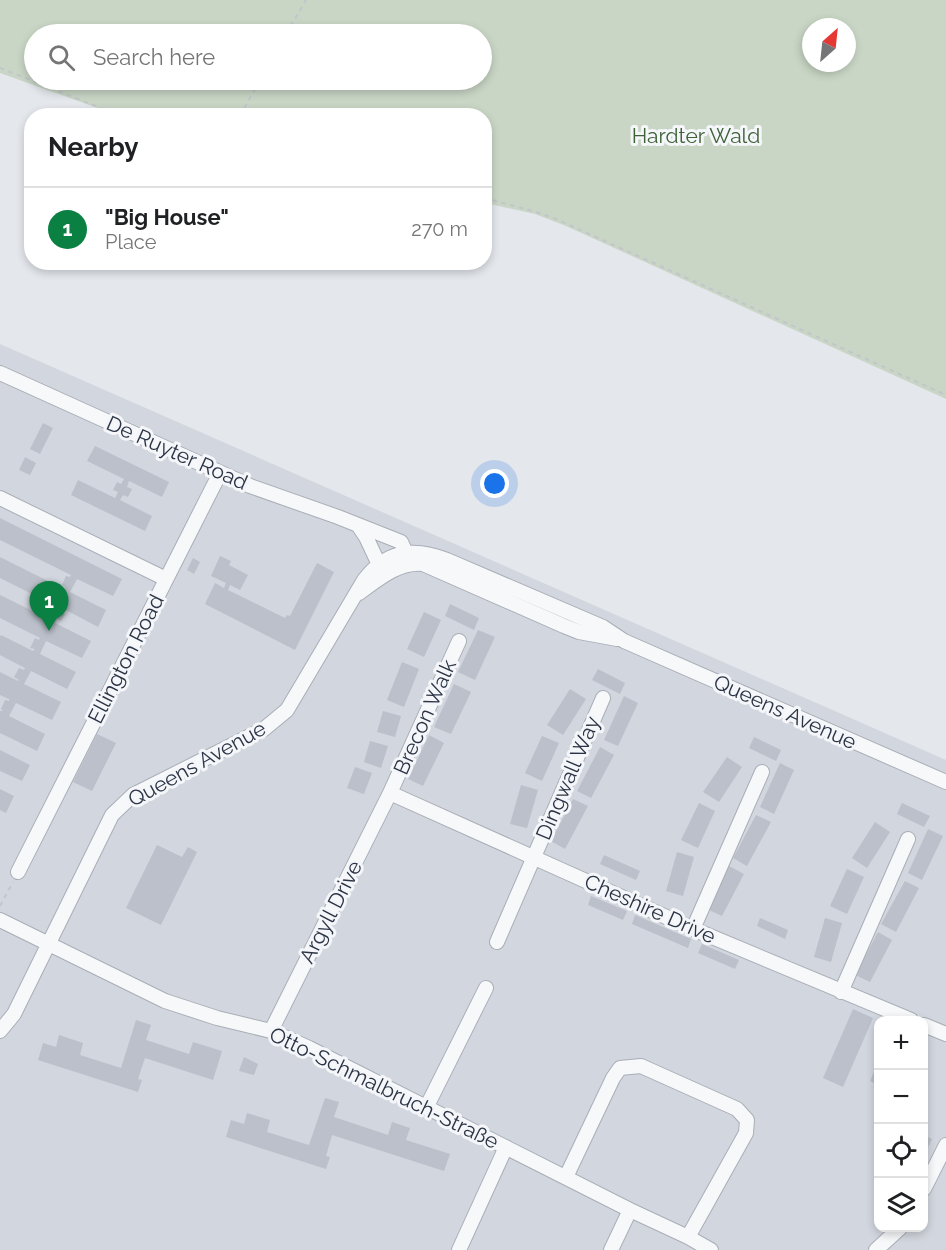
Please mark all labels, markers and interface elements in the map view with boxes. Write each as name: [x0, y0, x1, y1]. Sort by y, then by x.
north arrow: [802, 18, 856, 72]
search box: [24, 24, 492, 90]
icon: search: [45, 41, 78, 74]
text: Search here: [93, 44, 215, 70]
park label: Hardter Wald: [632, 123, 760, 148]
text: Nearby: [48, 132, 138, 162]
text: "Big House": [105, 204, 229, 230]
text: 1: [63, 217, 72, 241]
text: 270 m: [411, 217, 468, 241]
text: Place: [105, 230, 156, 254]
street label: De Ruyter Road: [103, 410, 252, 495]
your location: [480, 469, 509, 498]
pin: 1: [29, 582, 68, 631]
street label: Ellington Road: [82, 590, 169, 727]
street label: Brecon Walk: [388, 655, 461, 778]
street label: Queens Avenue: [710, 669, 860, 754]
street label: Dingwall Way: [530, 712, 605, 843]
street label: Queens Avenue: [124, 715, 270, 812]
street label: Argyll Drive: [294, 856, 367, 967]
street label: Cheshire Drive: [581, 868, 720, 949]
map controls: [874, 1016, 928, 1232]
button: +: [874, 1016, 928, 1070]
street label: Otto-Schmalbruch-Straße: [266, 1021, 503, 1154]
button: −: [874, 1070, 928, 1124]
button: locate: [874, 1124, 928, 1178]
button: layers: [874, 1178, 928, 1232]

